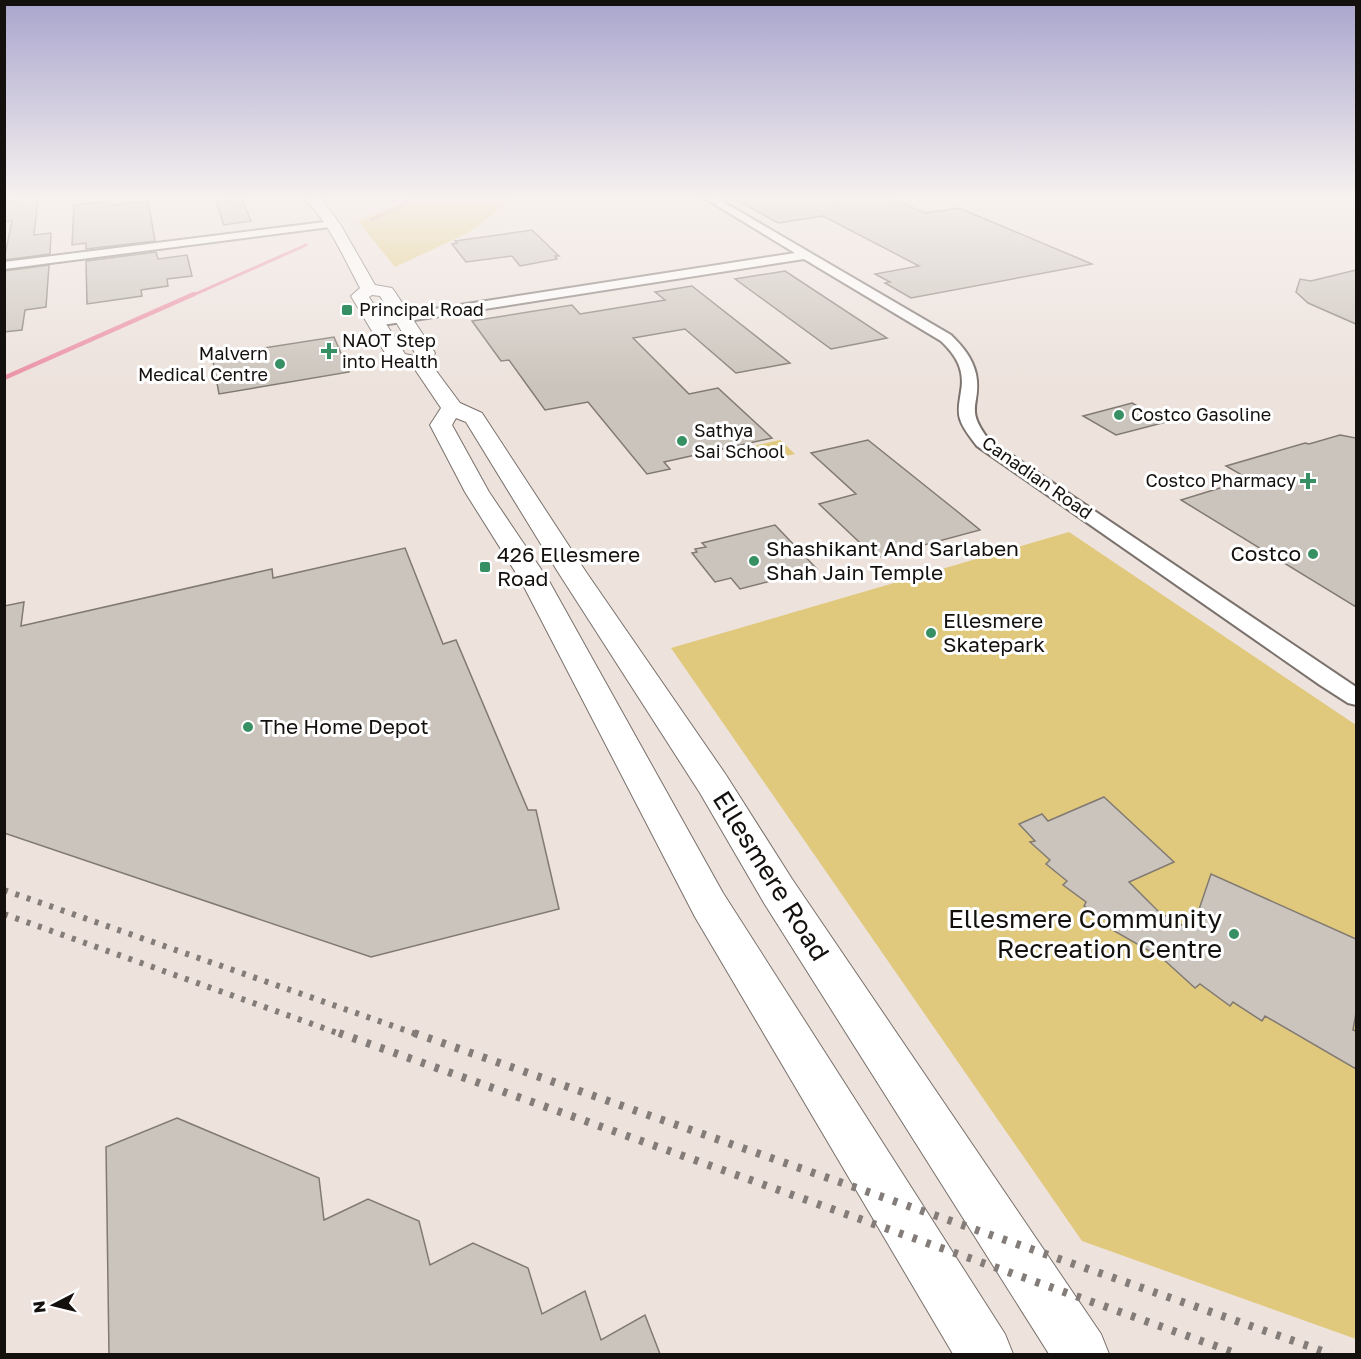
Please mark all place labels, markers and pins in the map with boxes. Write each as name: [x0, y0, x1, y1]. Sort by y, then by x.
place label: Principal Road: [359, 298, 484, 320]
marker: Principal Road: [340, 303, 354, 317]
place label: NAOT Step into Health: [342, 329, 438, 372]
place label: Malvern Medical Centre: [138, 342, 268, 385]
marker: NAOT Step into Health: [320, 342, 338, 360]
marker: Malvern Medical Centre: [273, 357, 287, 371]
place label: Costco Gasoline: [1131, 403, 1271, 425]
marker: Costco Gasoline: [1112, 408, 1126, 422]
place label: Sathya Sai School: [694, 419, 785, 462]
marker: Sathya Sai School: [675, 434, 689, 448]
place label: Costco Pharmacy: [1145, 469, 1296, 491]
marker: Costco Pharmacy: [1301, 474, 1315, 488]
place label: Shashikant And Sarlaben Shah Jain Temple: [766, 535, 1019, 585]
place label: Costco: [1231, 540, 1301, 566]
place label: 426 Ellesmere Road: [497, 541, 640, 591]
marker: Costco: [1306, 547, 1320, 561]
marker: Shashikant And Sarlaben Shah Jain Temple: [747, 554, 761, 568]
marker: 426 Ellesmere Road: [478, 560, 492, 574]
place label: Ellesmere Skatepark: [943, 607, 1045, 657]
marker: Ellesmere Skatepark: [924, 626, 938, 640]
place label: The Home Depot: [260, 713, 429, 739]
marker: The Home Depot: [241, 720, 255, 734]
place label: Ellesmere Community Recreation Centre: [948, 903, 1222, 964]
marker: Ellesmere Community Recreation Centre: [1227, 927, 1241, 941]

